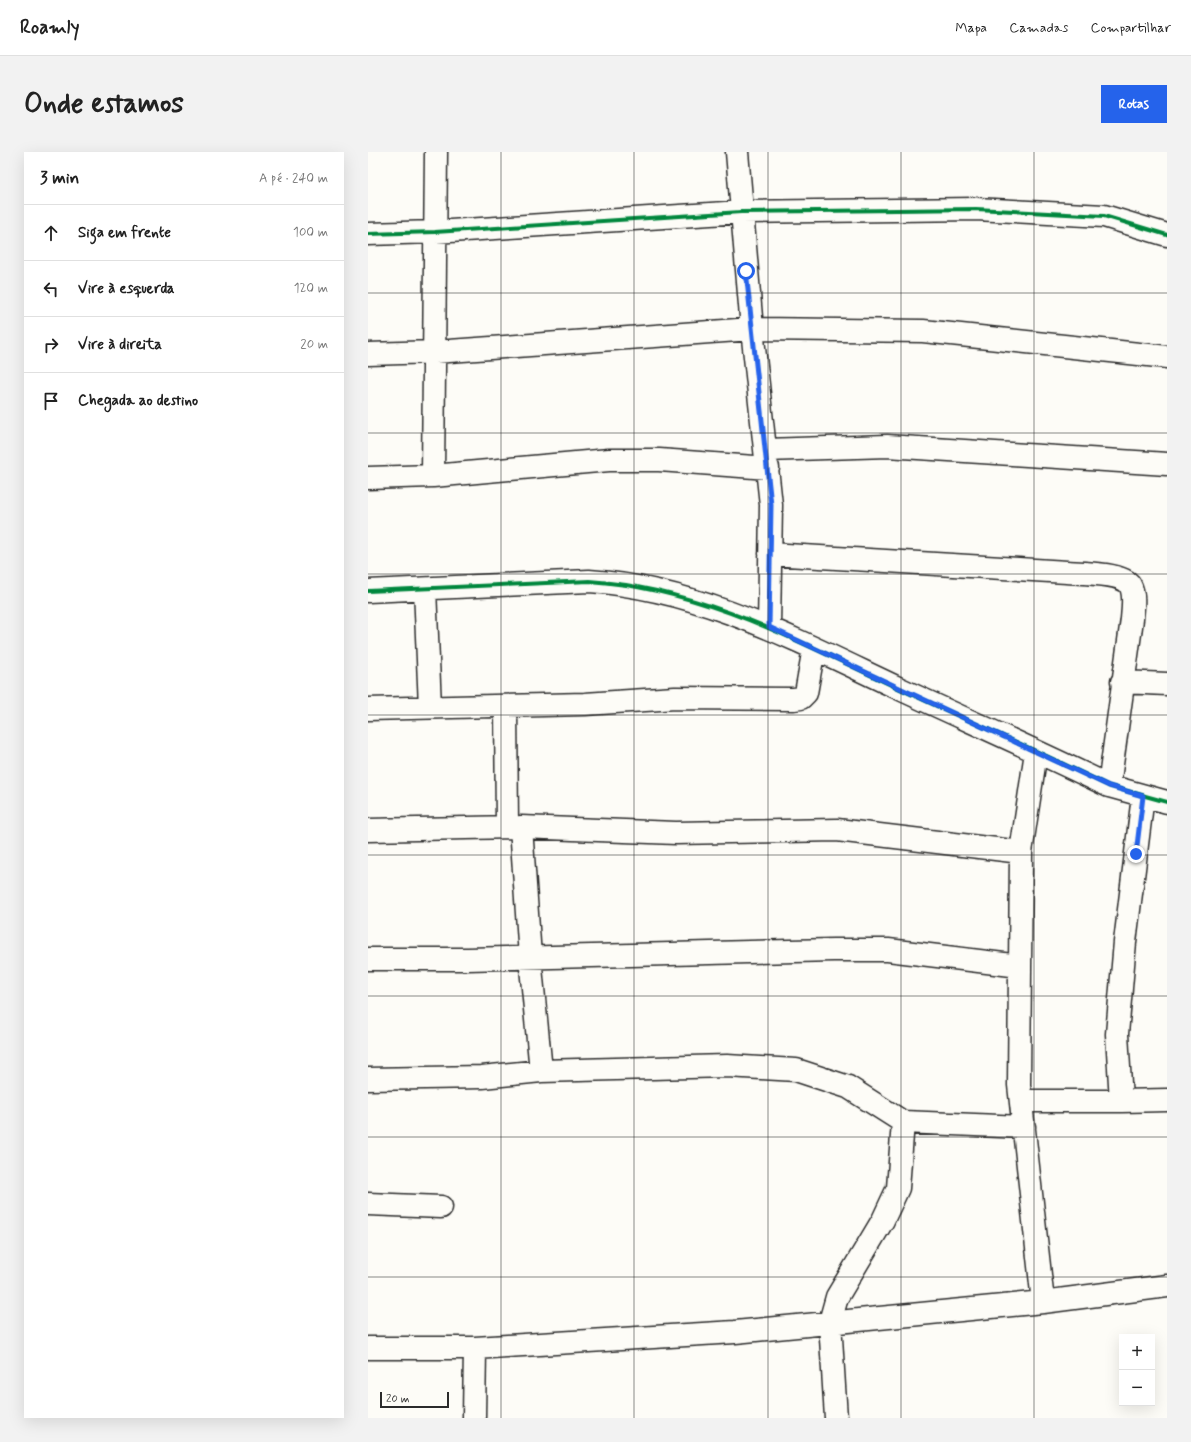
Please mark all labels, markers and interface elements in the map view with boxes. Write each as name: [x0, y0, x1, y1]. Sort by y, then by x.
text: Roamly: [20, 15, 79, 40]
text: Mapa: [955, 19, 987, 37]
text: Camadas: [1009, 19, 1068, 37]
text: Compartilhar: [1090, 19, 1171, 37]
button: Rotas: [1101, 85, 1167, 123]
text: Onde estamos: [24, 86, 184, 123]
text: 3 min: [40, 167, 79, 189]
text: A pé · 240 m: [259, 170, 328, 187]
icon: ahead: [40, 222, 62, 244]
text: Siga em frente: [78, 223, 171, 243]
text: 100 m: [293, 224, 328, 241]
route start: [737, 262, 755, 280]
icon: left: [40, 278, 62, 300]
text: Vire à esquerda: [78, 279, 174, 299]
text: 120 m: [294, 280, 328, 297]
icon: right: [40, 334, 62, 356]
text: Vire à direita: [78, 335, 162, 355]
text: 20 m: [300, 336, 328, 353]
icon: arrive: [40, 390, 62, 412]
text: Chegada ao destino: [78, 391, 198, 411]
route end: [1127, 845, 1145, 863]
map controls: [1119, 1334, 1155, 1406]
button: +: [1119, 1334, 1155, 1370]
button: −: [1119, 1370, 1155, 1406]
scale bar: [380, 1390, 449, 1409]
text: 20 m: [386, 1392, 409, 1406]

